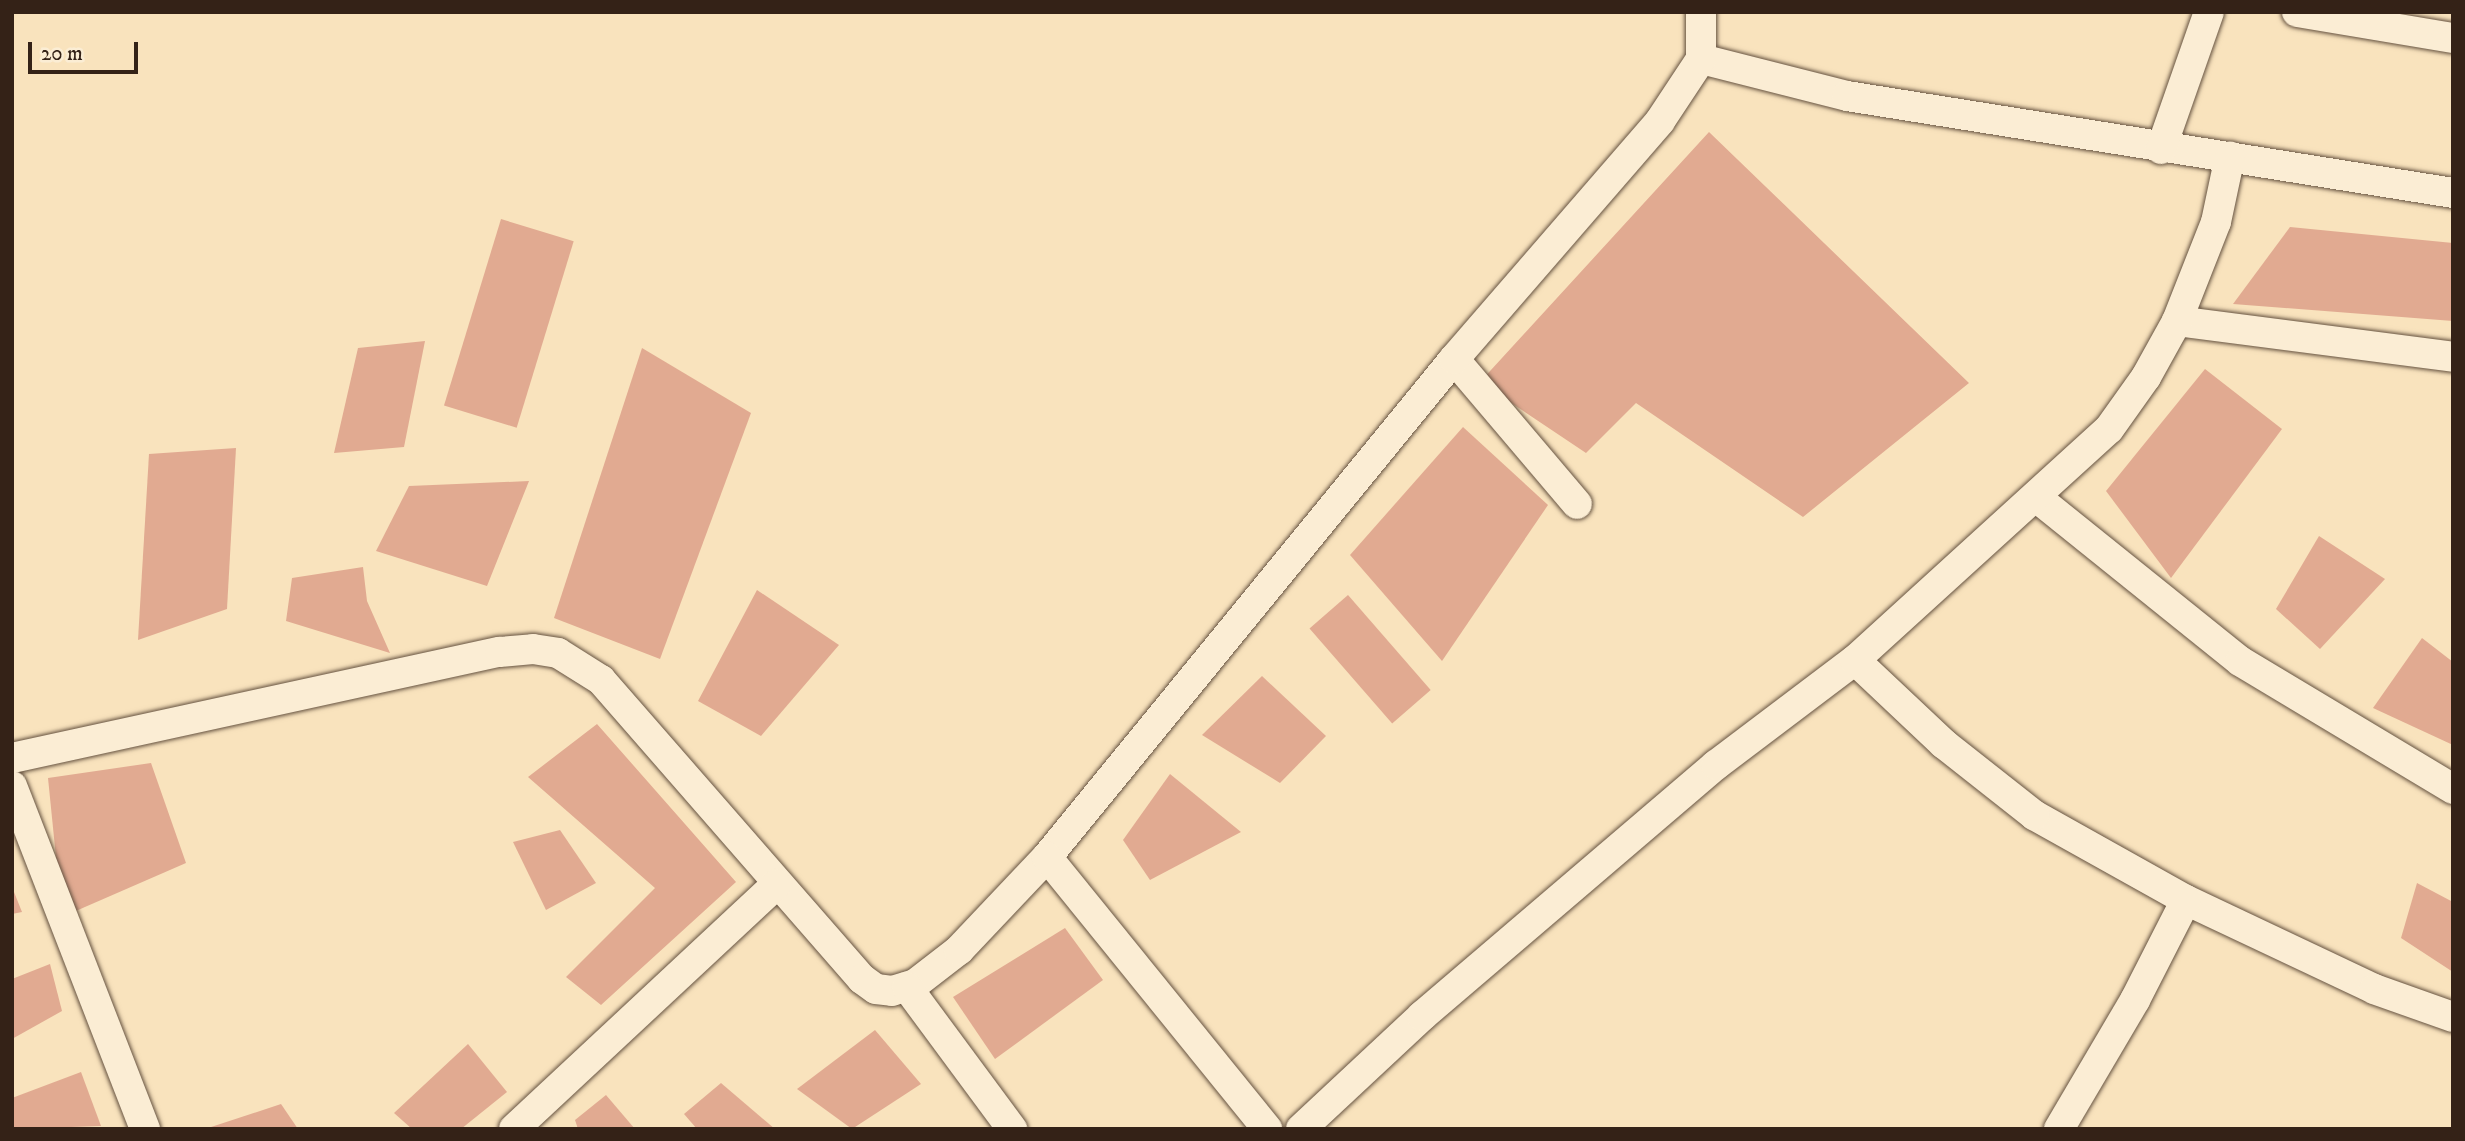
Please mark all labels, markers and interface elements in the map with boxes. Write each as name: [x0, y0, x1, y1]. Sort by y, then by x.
scale bar: [32, 28, 142, 72]
text: 20 m: [41, 41, 83, 67]

